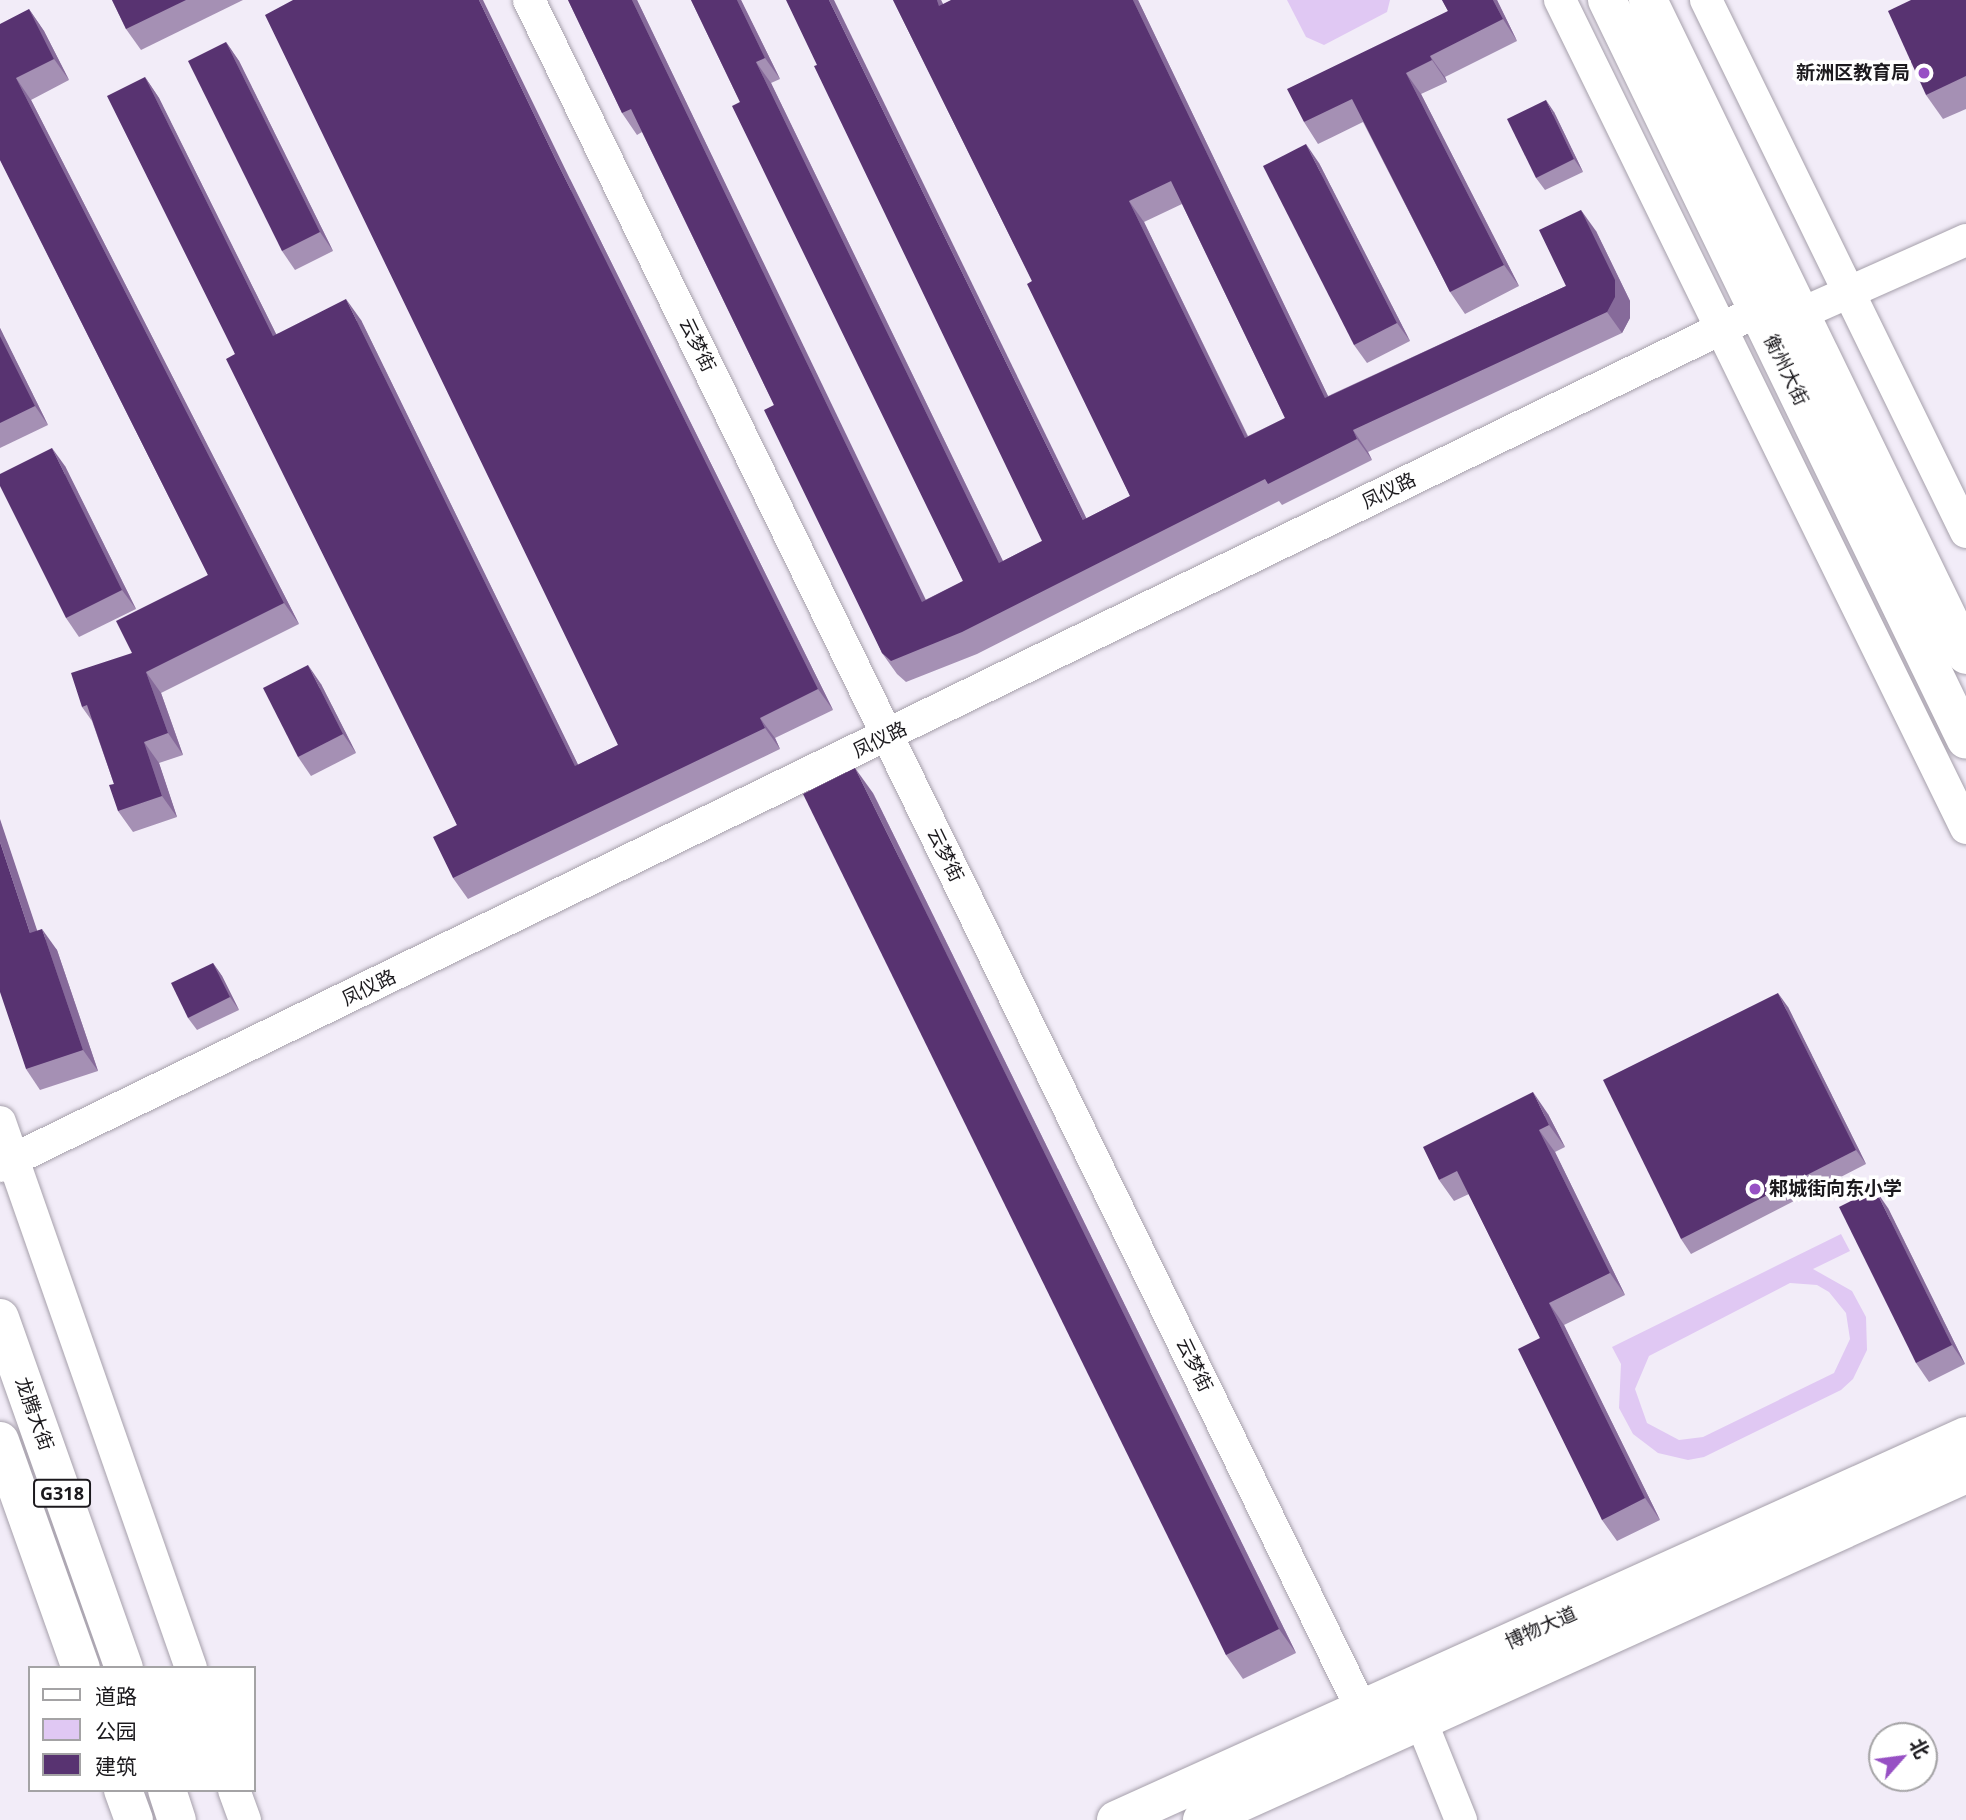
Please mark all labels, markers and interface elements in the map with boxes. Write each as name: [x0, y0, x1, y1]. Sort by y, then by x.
place label: 新洲区教育局: [1796, 62, 1910, 84]
marker: 新洲区教育局: [1916, 65, 1932, 81]
street label: 云梦街: [674, 314, 720, 376]
street label: 衡州大街: [1759, 331, 1813, 409]
street label: 凤仪路: [1358, 468, 1420, 514]
street label: 凤仪路: [849, 717, 911, 763]
street label: 云梦街: [922, 824, 968, 886]
street label: 凤仪路: [338, 965, 400, 1011]
place label: 邾城街向东小学: [1769, 1178, 1902, 1200]
marker: 邾城街向东小学: [1747, 1181, 1763, 1197]
street label: 云梦街: [1171, 1334, 1217, 1396]
street label: 龙腾大街: [10, 1374, 58, 1454]
road number: G318: [32, 1478, 92, 1508]
street label: 博物大道: [1502, 1602, 1580, 1654]
legend: [28, 1666, 256, 1792]
text: 道路: [95, 1682, 137, 1710]
text: 公园: [95, 1717, 137, 1745]
north arrow: [1868, 1722, 1938, 1792]
text: 北: [1904, 1734, 1936, 1763]
text: 建筑: [95, 1752, 137, 1780]

